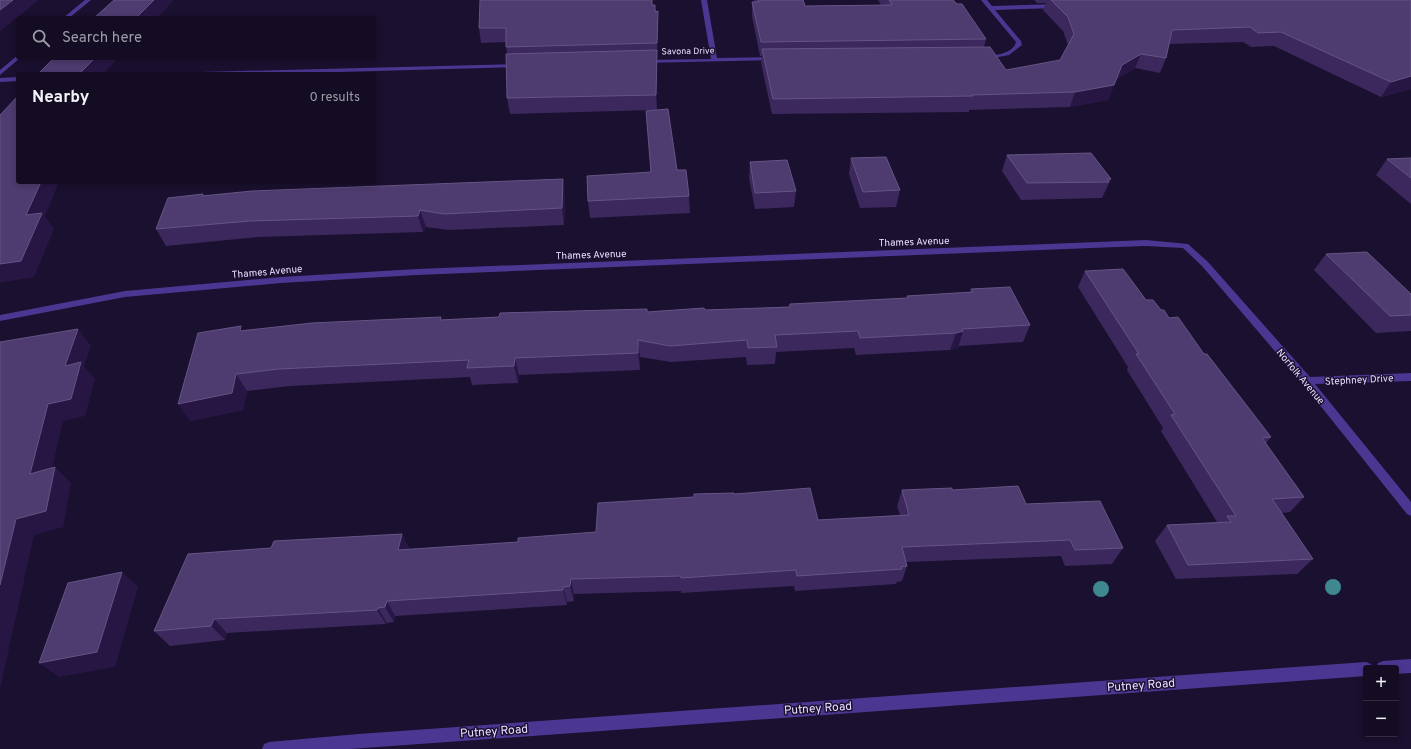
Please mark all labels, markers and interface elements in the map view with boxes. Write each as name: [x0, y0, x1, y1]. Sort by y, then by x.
search box: [16, 16, 376, 60]
icon: search: [30, 27, 52, 49]
text: Search here: [62, 29, 142, 48]
street label: Savona Drive: [661, 46, 715, 57]
text: Nearby: [32, 87, 89, 109]
text: 0 results: [309, 90, 360, 106]
street label: Thames Avenue: [878, 235, 950, 250]
street label: Thames Avenue: [555, 248, 627, 263]
street label: Thames Avenue: [231, 263, 303, 282]
street label: Norfolk Avenue: [1273, 347, 1327, 407]
street label: Stephney Drive: [1324, 372, 1394, 389]
map controls: [1363, 665, 1399, 737]
button: +: [1363, 665, 1399, 701]
street label: Putney Road: [1106, 676, 1176, 696]
street label: Putney Road: [783, 699, 853, 719]
button: −: [1363, 701, 1399, 737]
street label: Putney Road: [459, 722, 529, 742]

